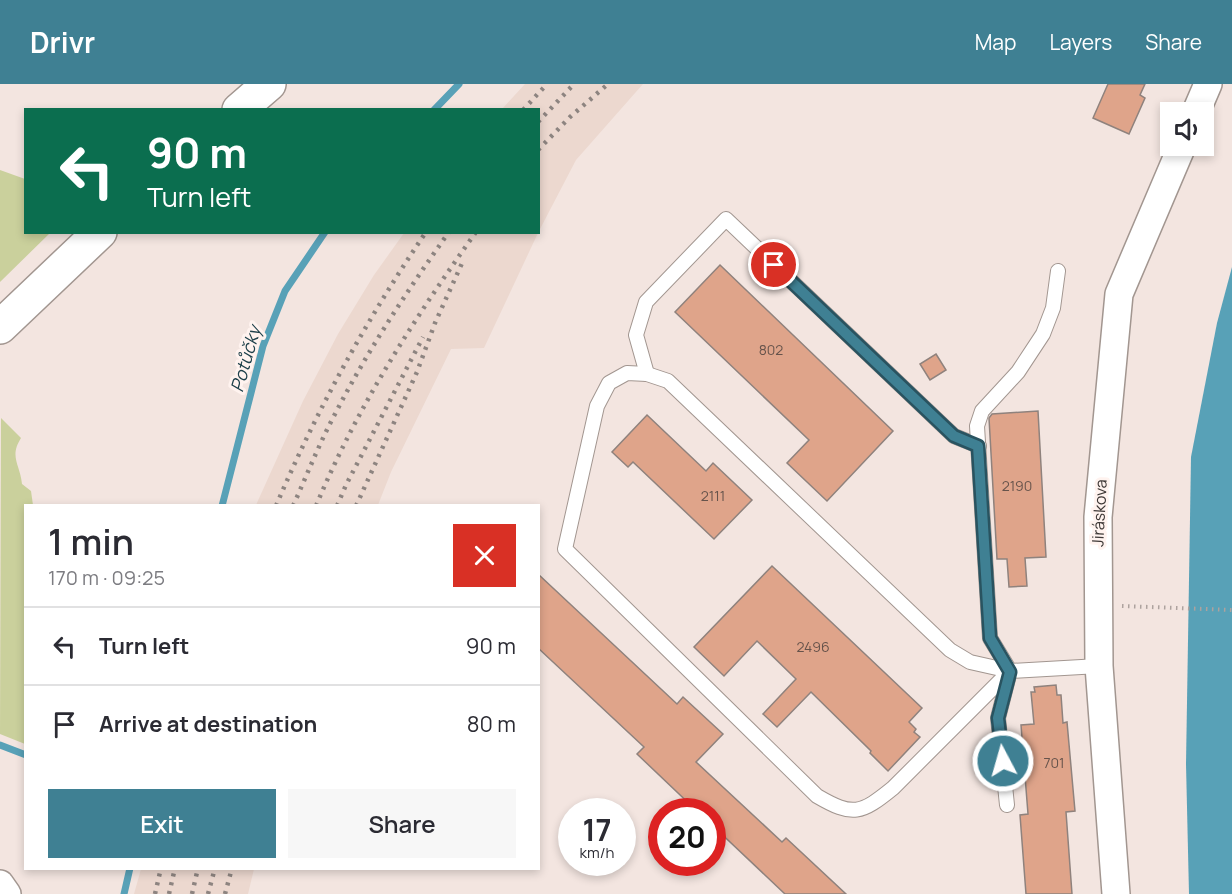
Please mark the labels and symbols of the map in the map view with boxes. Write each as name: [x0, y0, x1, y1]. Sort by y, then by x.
pin: [748, 239, 799, 290]
water label: Potůčky: [224, 320, 267, 395]
house number: 802: [759, 340, 783, 359]
house number: 2190: [1002, 476, 1032, 495]
street label: Jiráskova: [1086, 479, 1112, 547]
house number: 2111: [701, 486, 725, 505]
house number: 2496: [796, 637, 830, 656]
position arrow: [971, 729, 1035, 793]
house number: 701: [1043, 753, 1065, 772]
speed limit sign: 20: [648, 798, 726, 876]

